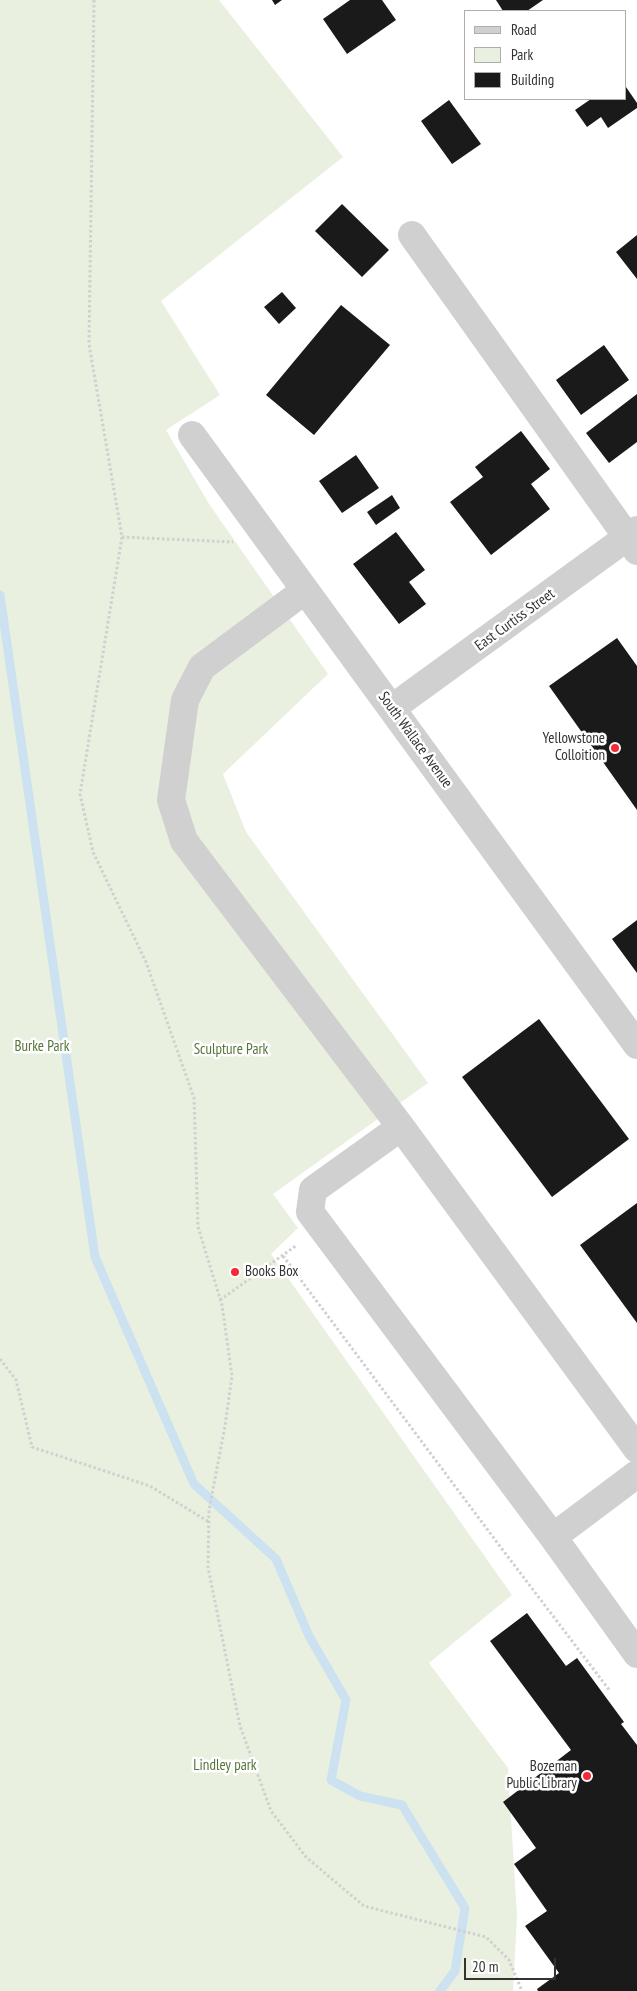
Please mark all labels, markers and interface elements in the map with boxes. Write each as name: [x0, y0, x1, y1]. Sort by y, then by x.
legend: [464, 10, 627, 100]
text: Road: [511, 20, 537, 39]
text: Park: [511, 45, 533, 64]
text: Building: [511, 70, 554, 89]
street label: East Curtiss Street: [472, 585, 558, 655]
street label: South Wallace Avenue: [374, 688, 456, 792]
place label: Yellowstone Colloition: [543, 730, 605, 765]
marker: Yellowstone Colloition: [609, 742, 621, 754]
park label: Burke Park: [14, 1038, 70, 1056]
park label: Sculpture Park: [194, 1041, 268, 1059]
place label: Books Box: [245, 1263, 299, 1281]
marker: Books Box: [229, 1266, 241, 1278]
park label: Lindley park: [193, 1757, 257, 1775]
place label: Bozeman Public Library: [507, 1758, 577, 1793]
marker: Bozeman Public Library: [581, 1770, 593, 1782]
scale bar: [467, 1948, 560, 1980]
text: 20 m: [472, 1957, 498, 1976]

